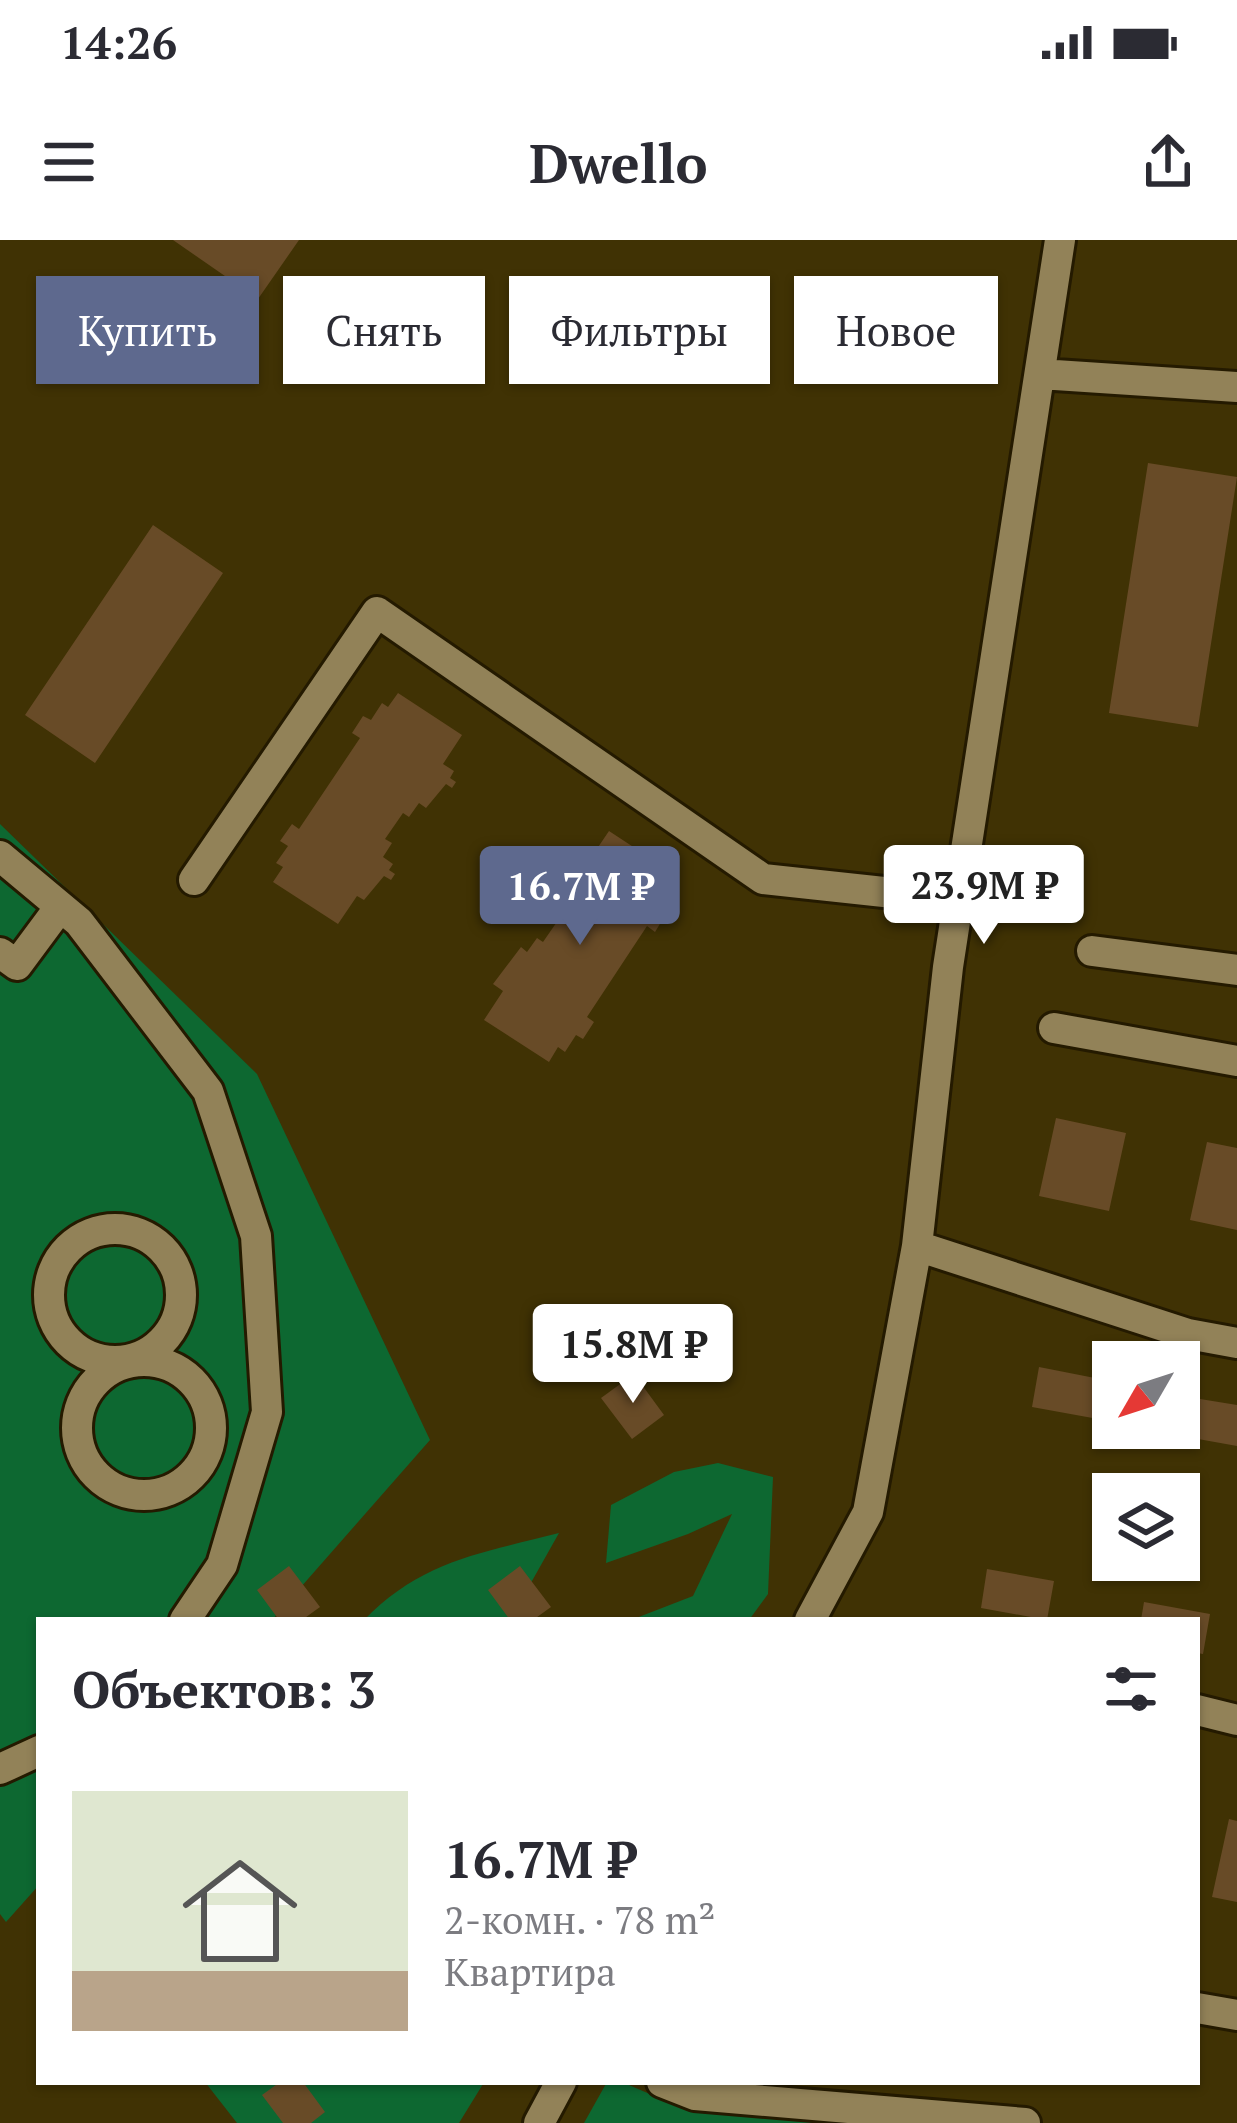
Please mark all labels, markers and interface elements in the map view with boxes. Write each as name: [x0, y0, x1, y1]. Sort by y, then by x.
text: 14:26: [60, 12, 177, 72]
text: Dwello: [529, 127, 708, 198]
icon: menu: [36, 129, 102, 195]
icon: share: [1135, 129, 1201, 195]
chip: Купить: [36, 276, 259, 384]
chip: Снять: [283, 276, 485, 384]
chip: Фильтры: [509, 276, 770, 384]
chip: Новое: [794, 276, 998, 384]
pin: 23.9M ₽: [873, 845, 1095, 947]
pin: 16.7M ₽: [469, 846, 691, 948]
text: 23.9M ₽: [911, 858, 1057, 910]
text: 16.7M ₽: [507, 859, 653, 911]
pin: 15.8M ₽: [522, 1304, 744, 1406]
text: 15.8M ₽: [560, 1317, 706, 1369]
north arrow: [1092, 1341, 1200, 1449]
map controls: [1092, 1341, 1200, 1581]
button: layers: [1092, 1473, 1200, 1581]
text: Объектов: 3: [72, 1655, 376, 1723]
icon: filters: [1098, 1656, 1164, 1722]
text: 16.7M ₽: [444, 1825, 636, 1893]
icon: home: [168, 1839, 312, 1983]
text: 2-комн. · 78 m²: [444, 1893, 715, 1945]
text: Квартира: [444, 1945, 616, 1997]

